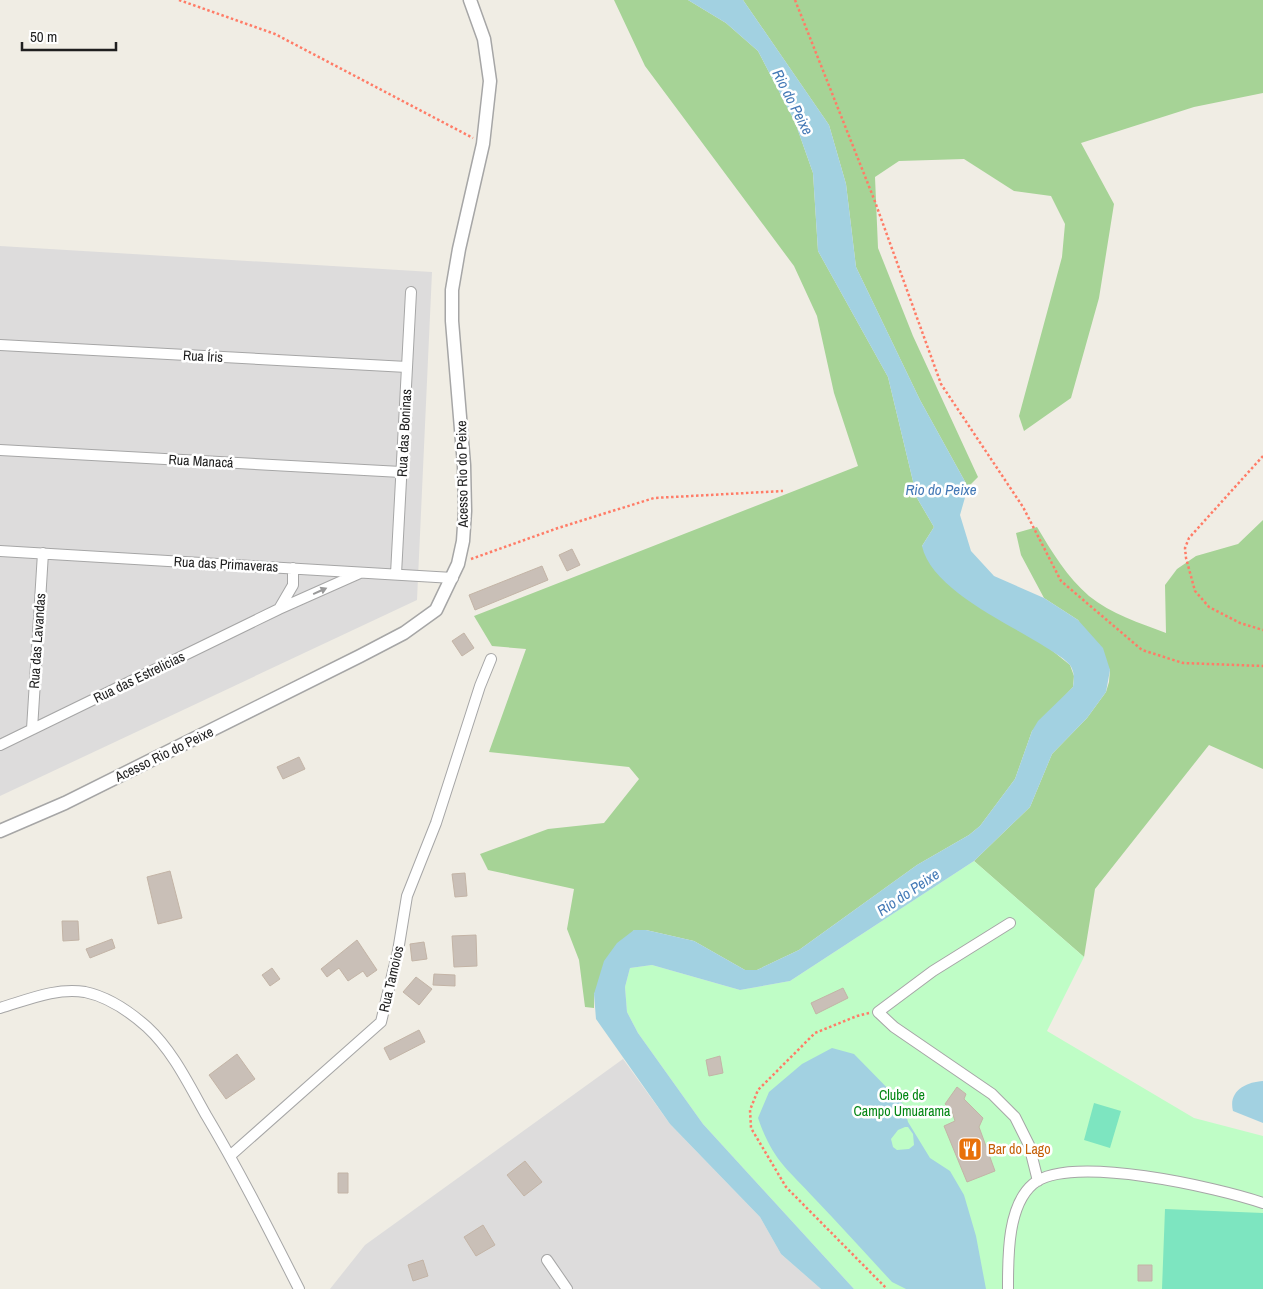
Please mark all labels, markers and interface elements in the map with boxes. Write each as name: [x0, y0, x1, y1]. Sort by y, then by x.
scale bar: [22, 20, 116, 52]
text: 50 m: [30, 26, 57, 47]
water label: Rio do Peixe: [767, 66, 819, 139]
street label: Rua Íris: [182, 346, 224, 366]
street label: Rua das Boninas: [393, 388, 415, 477]
street label: Acesso Rio do Peixe: [452, 420, 472, 529]
street label: Rua Manacá: [168, 450, 235, 472]
water label: Rio do Peixe: [905, 479, 977, 500]
street label: Rua das Primaveras: [173, 552, 279, 576]
one-way arrow: [313, 586, 327, 594]
street label: Rua das Lavandas: [25, 592, 49, 689]
street label: Rua das Estrelicias: [90, 647, 188, 707]
street label: Acesso Rio do Peixe: [111, 722, 216, 786]
water label: Rio do Peixe: [873, 863, 943, 921]
street label: Rua Tamoios: [375, 944, 407, 1014]
park label: Clube de Campo Umuarama: [854, 1086, 951, 1120]
restaurant icon: Bar do Lago: [957, 1136, 983, 1162]
place label: Bar do Lago: [988, 1140, 1051, 1158]

